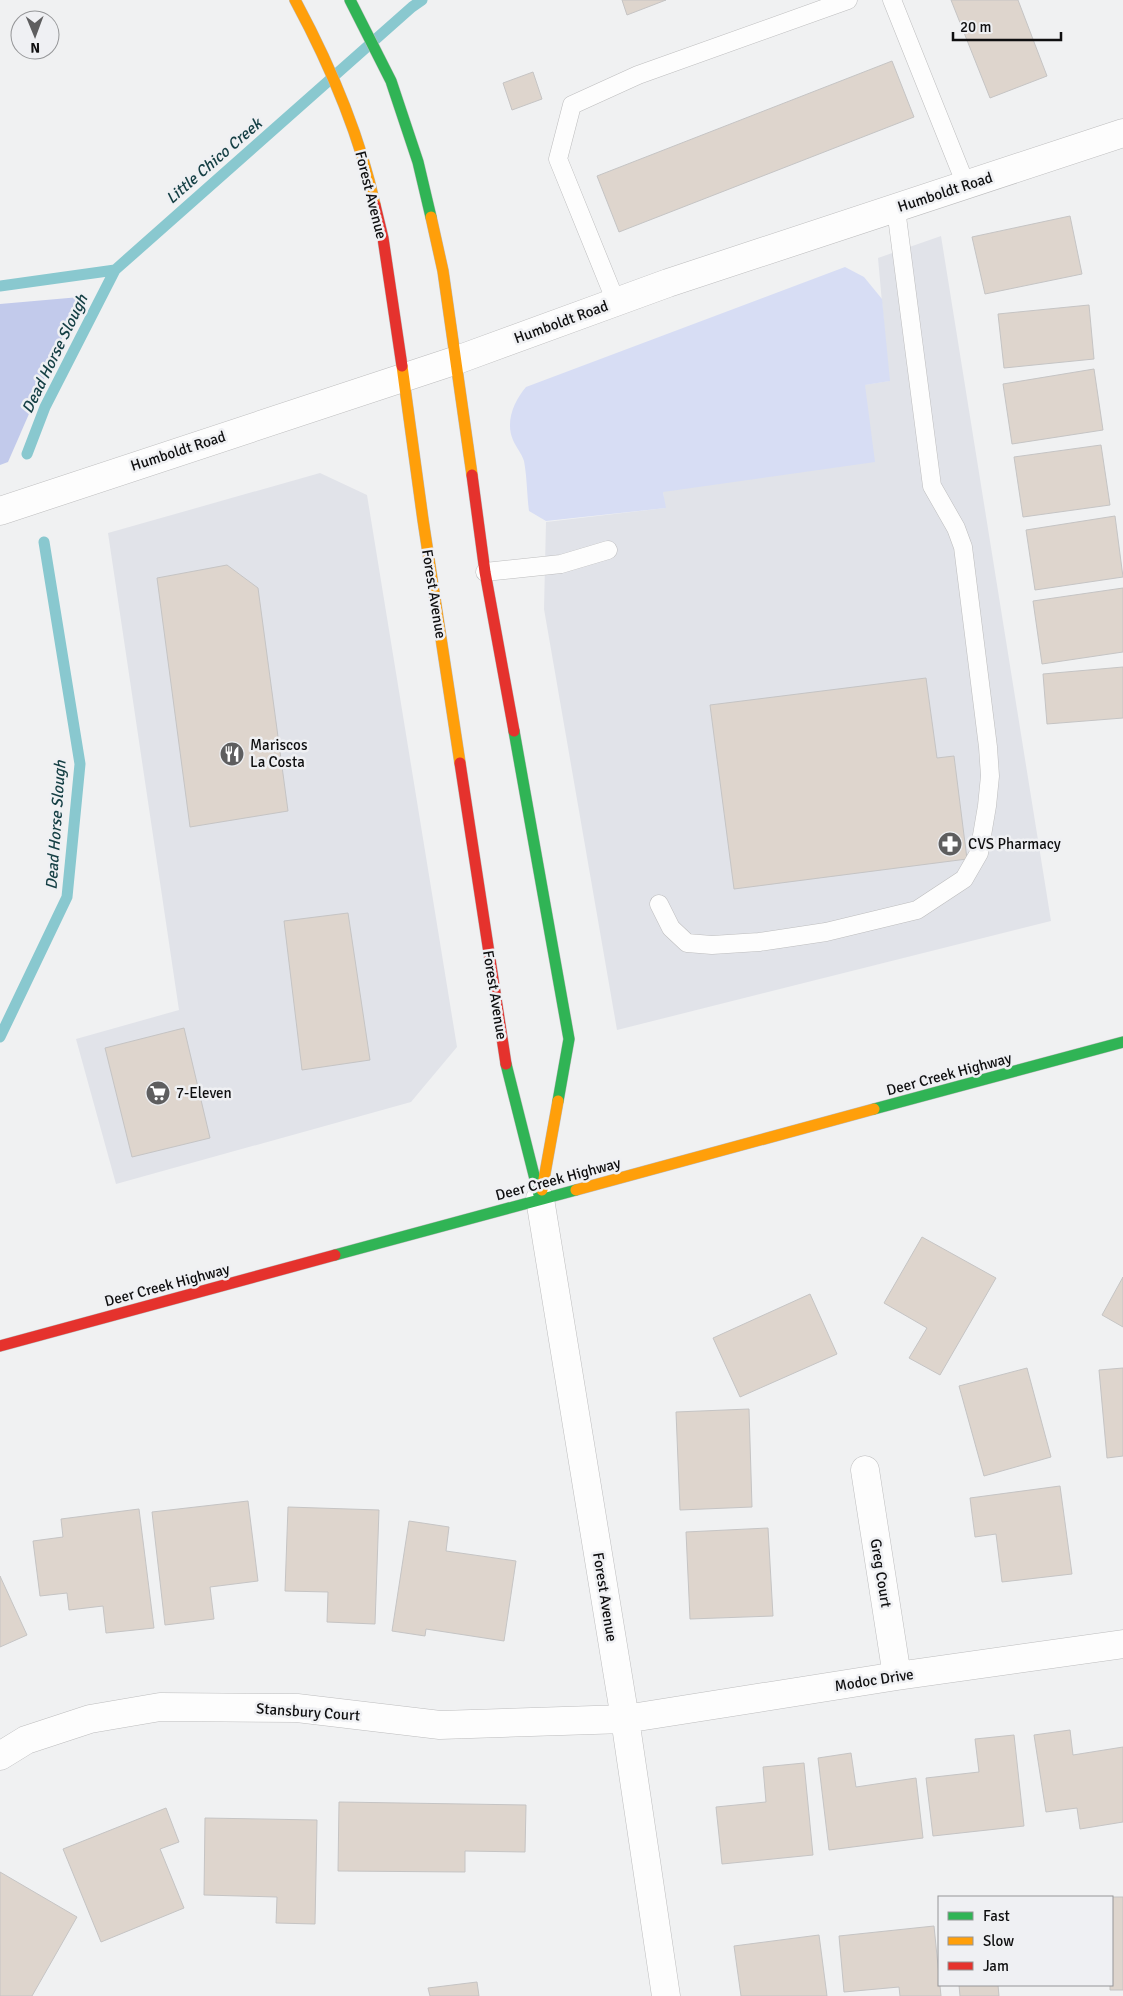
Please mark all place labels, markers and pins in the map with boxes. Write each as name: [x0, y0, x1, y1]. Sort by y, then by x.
place label: Mariscos La Costa: [250, 736, 308, 771]
restaurant icon: Mariscos La Costa: [219, 741, 245, 767]
pharmacy icon: CVS Pharmacy: [937, 831, 963, 857]
place label: CVS Pharmacy: [968, 835, 1061, 853]
supermarket icon: 7-Eleven: [145, 1080, 171, 1106]
place label: 7-Eleven: [176, 1084, 232, 1102]

